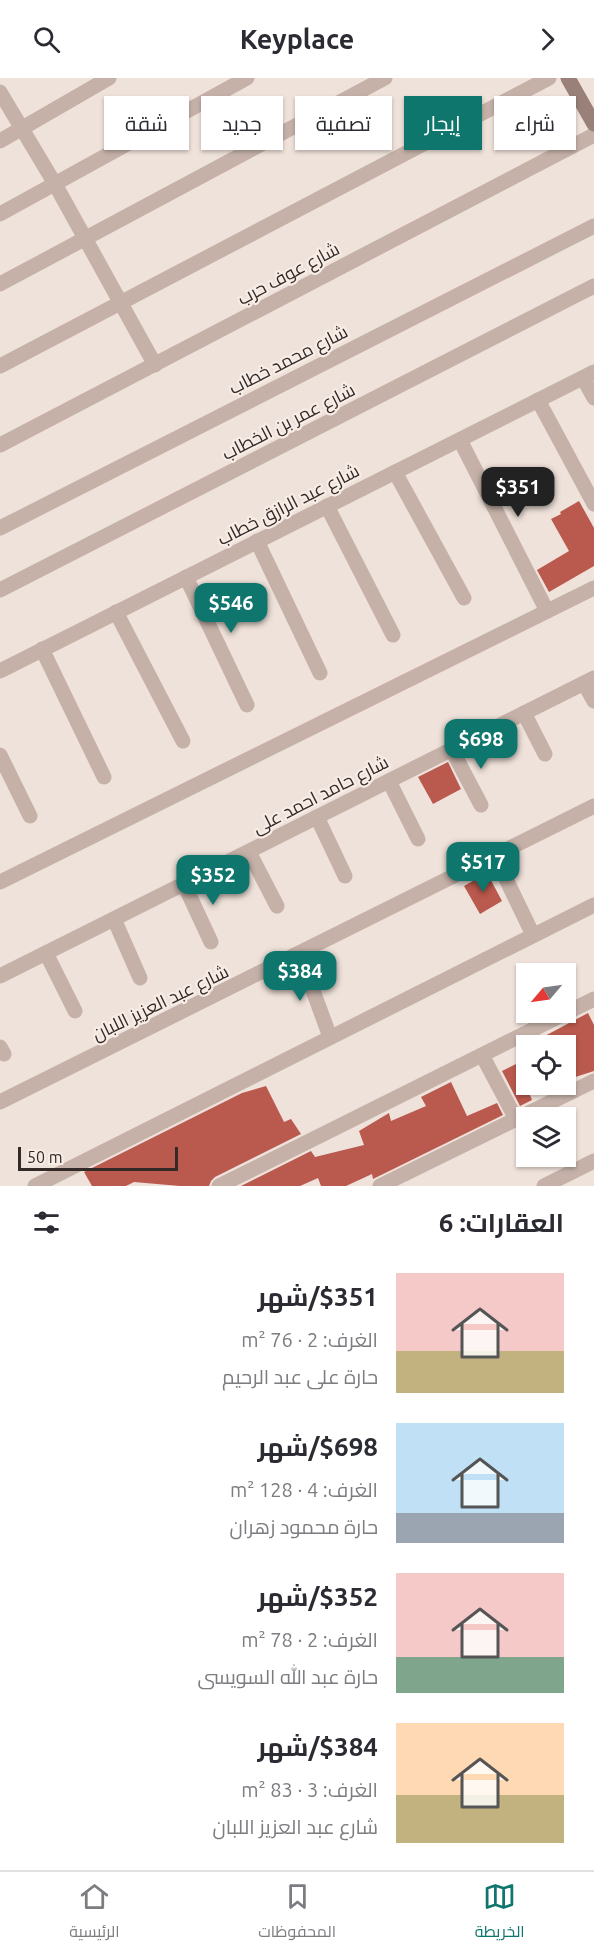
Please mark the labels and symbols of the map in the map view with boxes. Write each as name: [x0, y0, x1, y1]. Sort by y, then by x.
street label: شارع عوف حرب: [234, 238, 344, 311]
street label: شارع محمد خطاب: [225, 321, 352, 400]
street label: شارع عمر بن الخطاب: [218, 379, 359, 466]
street label: شارع عبد الرازق خطاب: [214, 460, 363, 551]
pin: $351: [482, 467, 554, 518]
pin: $546: [195, 583, 267, 634]
pin: $698: [445, 719, 517, 770]
street label: شارع حامد احمد على: [249, 751, 393, 840]
pin: $517: [447, 842, 519, 893]
pin: $352: [177, 855, 249, 906]
pin: $384: [264, 951, 336, 1002]
street label: شارع عبد العزيز اللبان: [89, 960, 233, 1046]
north arrow: [516, 963, 576, 1023]
scale bar: [18, 1144, 178, 1172]

